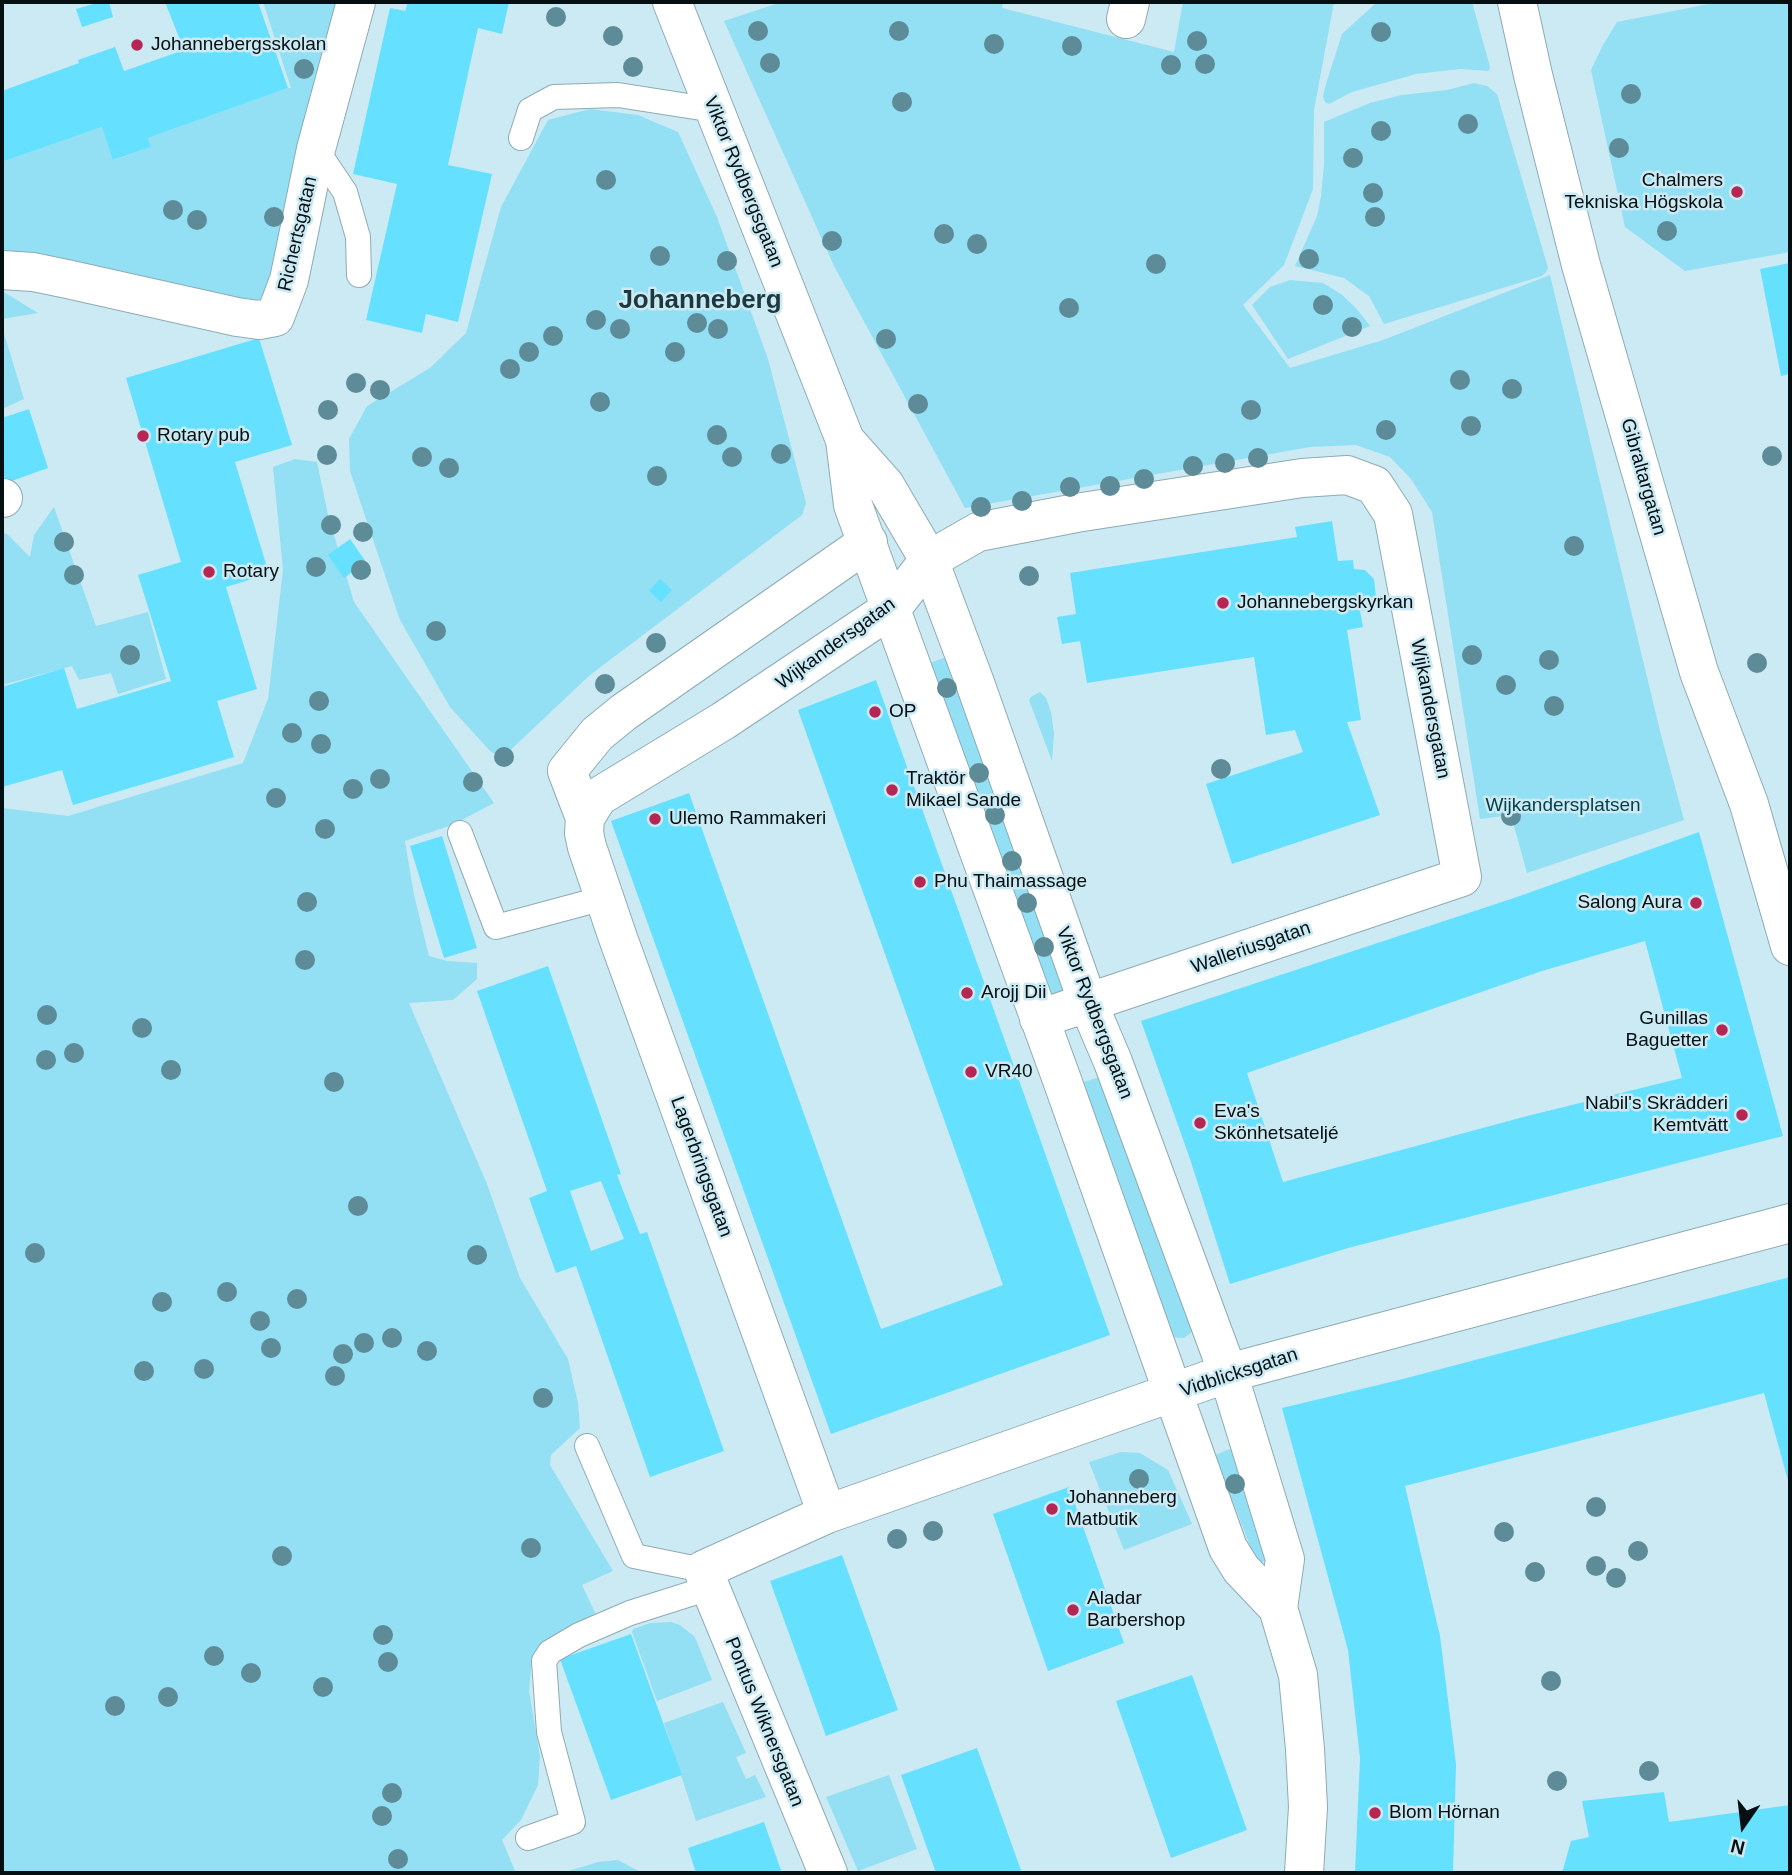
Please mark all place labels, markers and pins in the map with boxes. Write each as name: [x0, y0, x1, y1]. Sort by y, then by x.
place label: Johannebergsskolan: [151, 34, 326, 56]
marker: Johannebergsskolan: [129, 37, 145, 53]
place label: Chalmers Tekniska Högskola: [1565, 170, 1723, 214]
marker: Chalmers Tekniska Högskola: [1729, 184, 1745, 200]
place label: Rotary pub: [157, 425, 250, 447]
marker: Rotary pub: [135, 428, 151, 444]
place label: Rotary: [223, 561, 279, 583]
marker: Rotary: [201, 564, 217, 580]
place label: Johannebergskyrkan: [1237, 592, 1413, 614]
marker: Johannebergskyrkan: [1215, 595, 1231, 611]
place label: OP: [889, 701, 916, 723]
marker: OP: [867, 704, 883, 720]
place label: Traktör Mikael Sande: [906, 768, 1021, 812]
marker: Traktör Mikael Sande: [884, 782, 900, 798]
place label: Ulemo Rammakeri: [669, 808, 826, 830]
marker: Ulemo Rammakeri: [647, 811, 663, 827]
place label: Phu Thaimassage: [934, 871, 1087, 893]
marker: Phu Thaimassage: [912, 874, 928, 890]
place label: Salong Aura: [1577, 892, 1682, 914]
marker: Salong Aura: [1688, 895, 1704, 911]
place label: Arojj Dii: [981, 982, 1046, 1004]
marker: Arojj Dii: [959, 985, 975, 1001]
place label: Gunillas Baguetter: [1626, 1008, 1708, 1052]
marker: Gunillas Baguetter: [1714, 1022, 1730, 1038]
place label: VR40: [985, 1061, 1033, 1083]
marker: VR40: [963, 1064, 979, 1080]
place label: Nabil's Skrädderi Kemtvätt: [1585, 1093, 1728, 1137]
place label: Eva's Skönhetsateljé: [1214, 1101, 1339, 1145]
marker: Nabil's Skrädderi Kemtvätt: [1734, 1107, 1750, 1123]
marker: Eva's Skönhetsateljé: [1192, 1115, 1208, 1131]
place label: Johanneberg Matbutik: [1066, 1487, 1177, 1531]
marker: Johanneberg Matbutik: [1044, 1501, 1060, 1517]
place label: Aladar Barbershop: [1087, 1588, 1185, 1632]
marker: Aladar Barbershop: [1065, 1602, 1081, 1618]
place label: Blom Hörnan: [1389, 1802, 1500, 1824]
marker: Blom Hörnan: [1367, 1805, 1383, 1821]

